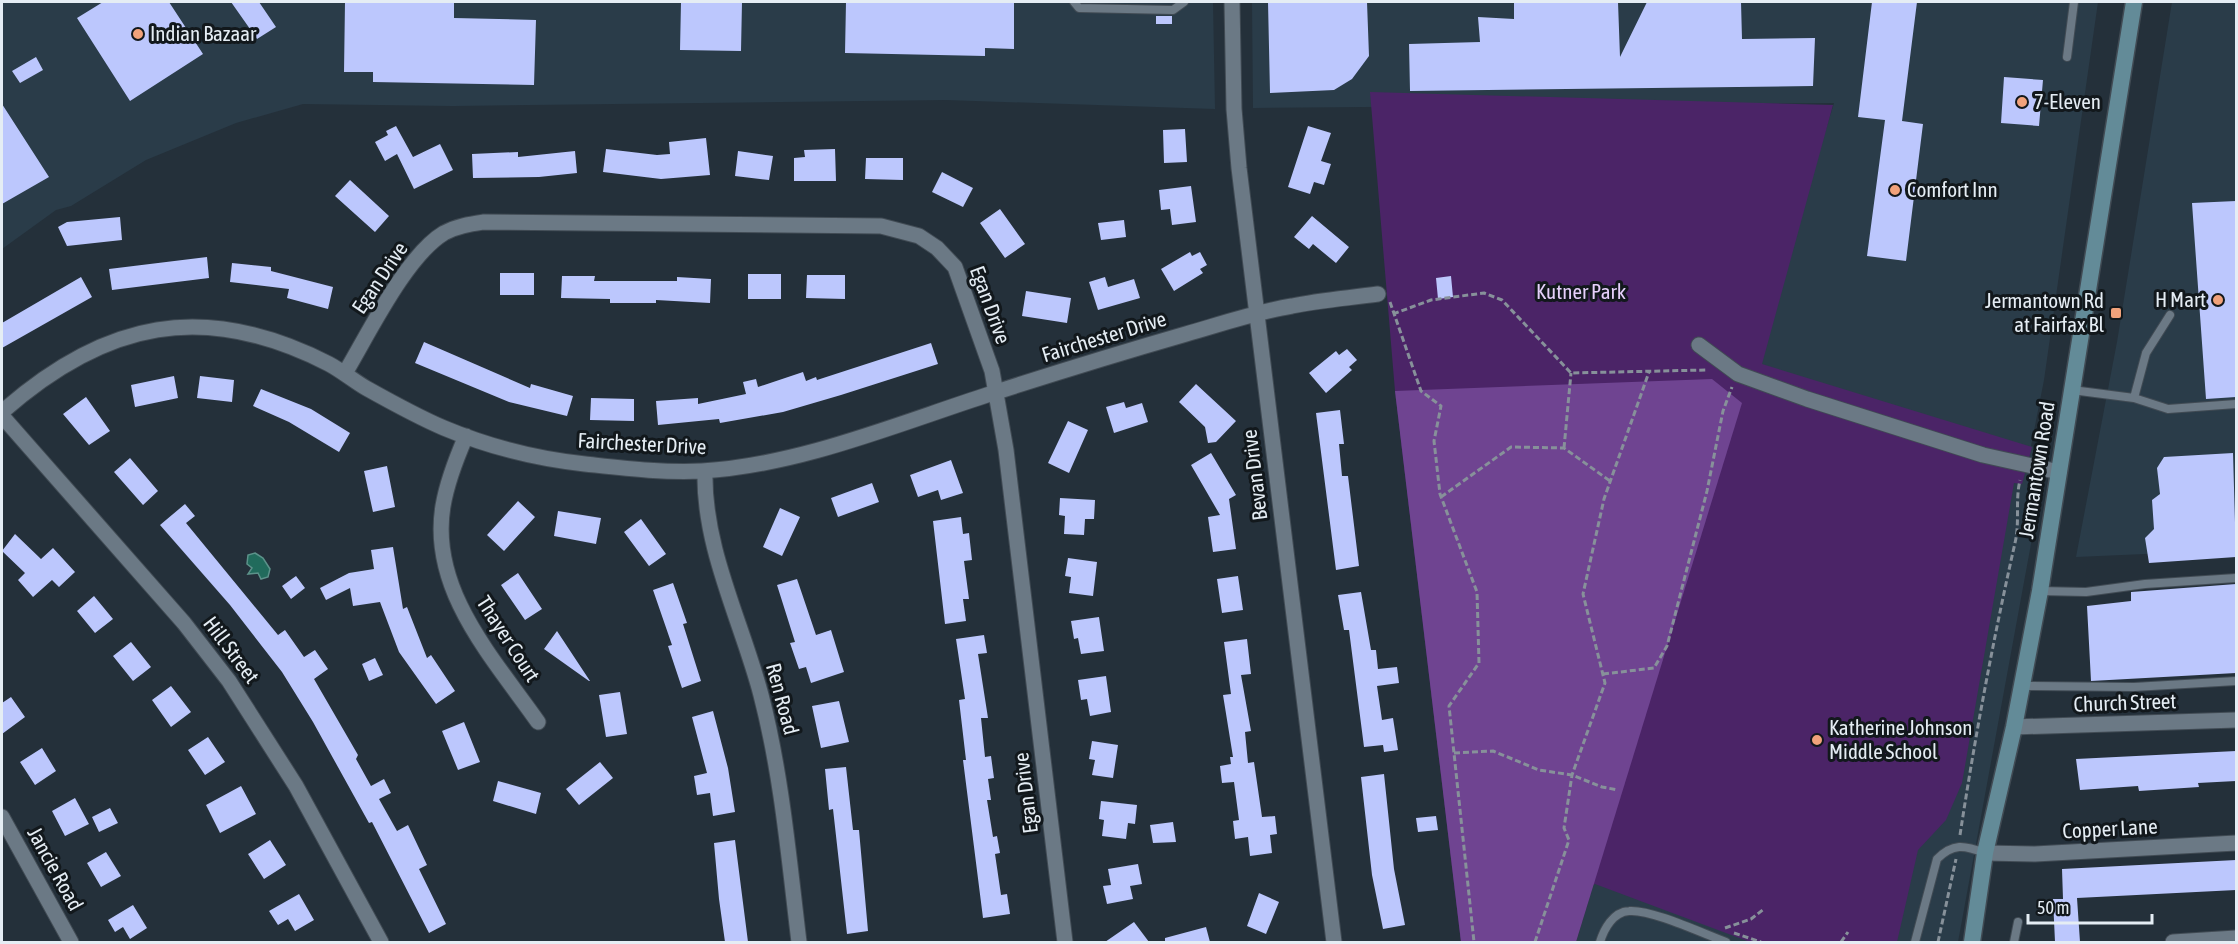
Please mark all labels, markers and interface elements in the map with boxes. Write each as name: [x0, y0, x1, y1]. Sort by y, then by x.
place label: Indian Bazaar: [150, 21, 257, 45]
marker: Indian Bazaar: [131, 27, 145, 41]
place label: 7-Eleven: [2034, 89, 2101, 113]
marker: 7-Eleven: [2015, 95, 2029, 109]
place label: Comfort Inn: [1907, 177, 1998, 201]
marker: Comfort Inn: [1888, 183, 1902, 197]
street label: Egan Drive: [347, 237, 412, 318]
street label: Egan Drive: [966, 262, 1016, 347]
park label: Kutner Park: [1536, 279, 1626, 303]
place label: H Mart: [2155, 287, 2206, 311]
place label: Jermantown Rd at Fairfax Bl: [1985, 288, 2104, 336]
marker: H Mart: [2211, 293, 2225, 307]
street label: Fairchester Drive: [1039, 306, 1169, 366]
marker: Jermantown Rd at Fairfax Bl: [2109, 306, 2123, 320]
street label: Jermantown Road: [2013, 399, 2059, 540]
street label: Fairchester Drive: [577, 428, 707, 458]
street label: Bevan Drive: [1237, 428, 1271, 522]
street label: Thayer Court: [472, 591, 545, 686]
street label: Hill Street: [199, 611, 265, 687]
street label: Ren Road: [762, 660, 804, 737]
street label: Church Street: [2073, 688, 2177, 716]
place label: Katherine Johnson Middle School: [1829, 715, 1972, 763]
marker: Katherine Johnson Middle School: [1810, 733, 1824, 747]
street label: Egan Drive: [1008, 751, 1042, 835]
street label: Copper Lane: [2062, 814, 2158, 842]
street label: Jancie Road: [23, 823, 89, 914]
scale bar: [2028, 887, 2152, 925]
text: 50 m: [2037, 897, 2069, 918]

